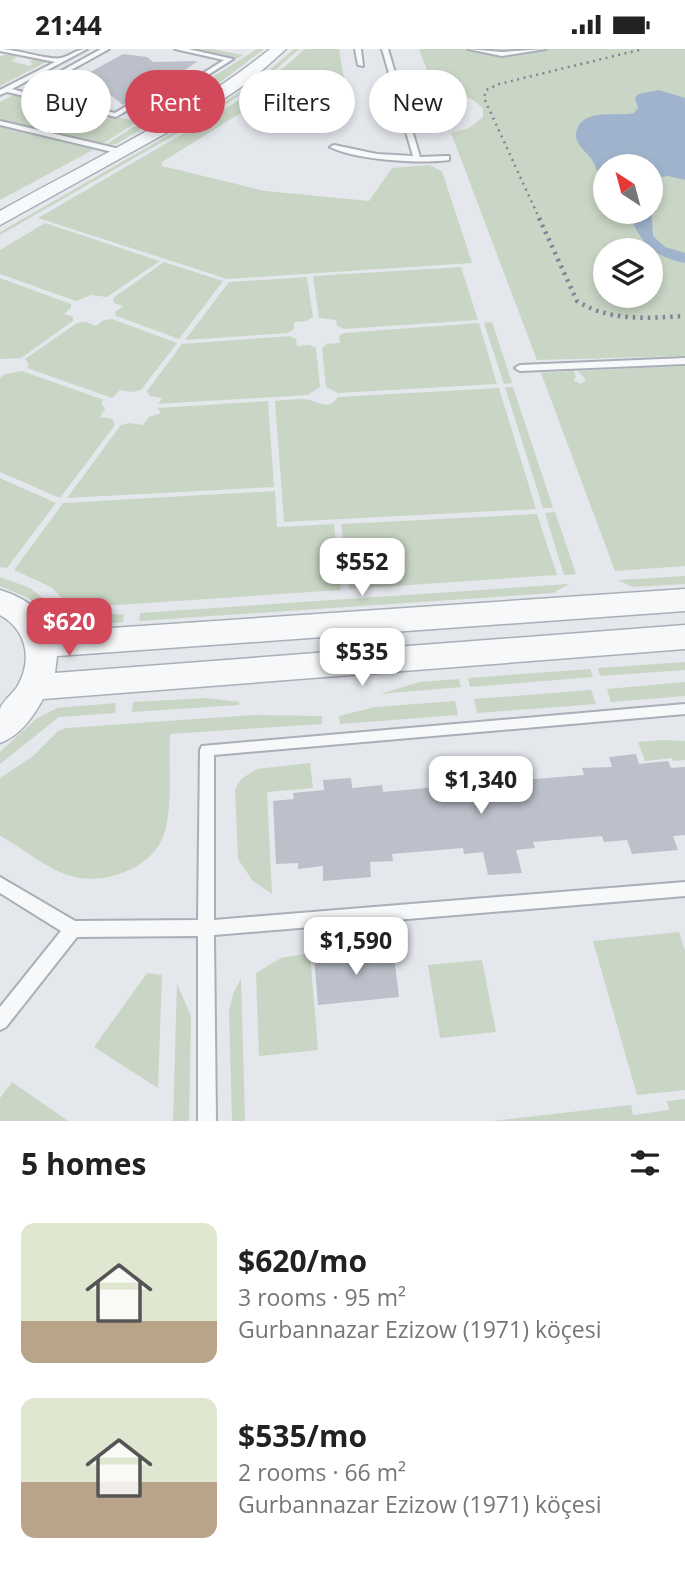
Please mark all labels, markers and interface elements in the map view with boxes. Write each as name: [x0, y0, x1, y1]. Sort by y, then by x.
text: 21:44: [35, 7, 102, 43]
chip: Buy: [21, 70, 111, 133]
chip: Rent: [125, 70, 225, 133]
chip: Filters: [239, 70, 355, 133]
chip: New: [369, 70, 467, 133]
north arrow: [593, 154, 663, 224]
map controls: [593, 154, 663, 308]
button: layers: [593, 238, 663, 308]
pin: $552: [321, 539, 403, 598]
text: $552: [336, 545, 388, 577]
pin: $620: [28, 599, 110, 658]
text: $620: [43, 605, 95, 637]
pin: $535: [321, 629, 403, 688]
text: $535: [336, 635, 388, 667]
pin: $1,340: [424, 757, 538, 816]
text: $1,340: [445, 763, 517, 795]
pin: $1,590: [299, 918, 413, 977]
text: $1,590: [320, 924, 392, 956]
text: 5 homes: [21, 1143, 146, 1184]
icon: filters: [626, 1144, 664, 1182]
text: $620/mo: [238, 1240, 367, 1281]
icon: home: [77, 1251, 161, 1335]
text: 3 rooms · 95 m²: [238, 1281, 406, 1313]
text: Gurbannazar Ezizow (1971) köçesi: [238, 1313, 602, 1345]
text: $535/mo: [238, 1415, 367, 1456]
icon: home: [77, 1426, 161, 1510]
text: 2 rooms · 66 m²: [238, 1456, 406, 1488]
text: Gurbannazar Ezizow (1971) köçesi: [238, 1488, 602, 1520]

